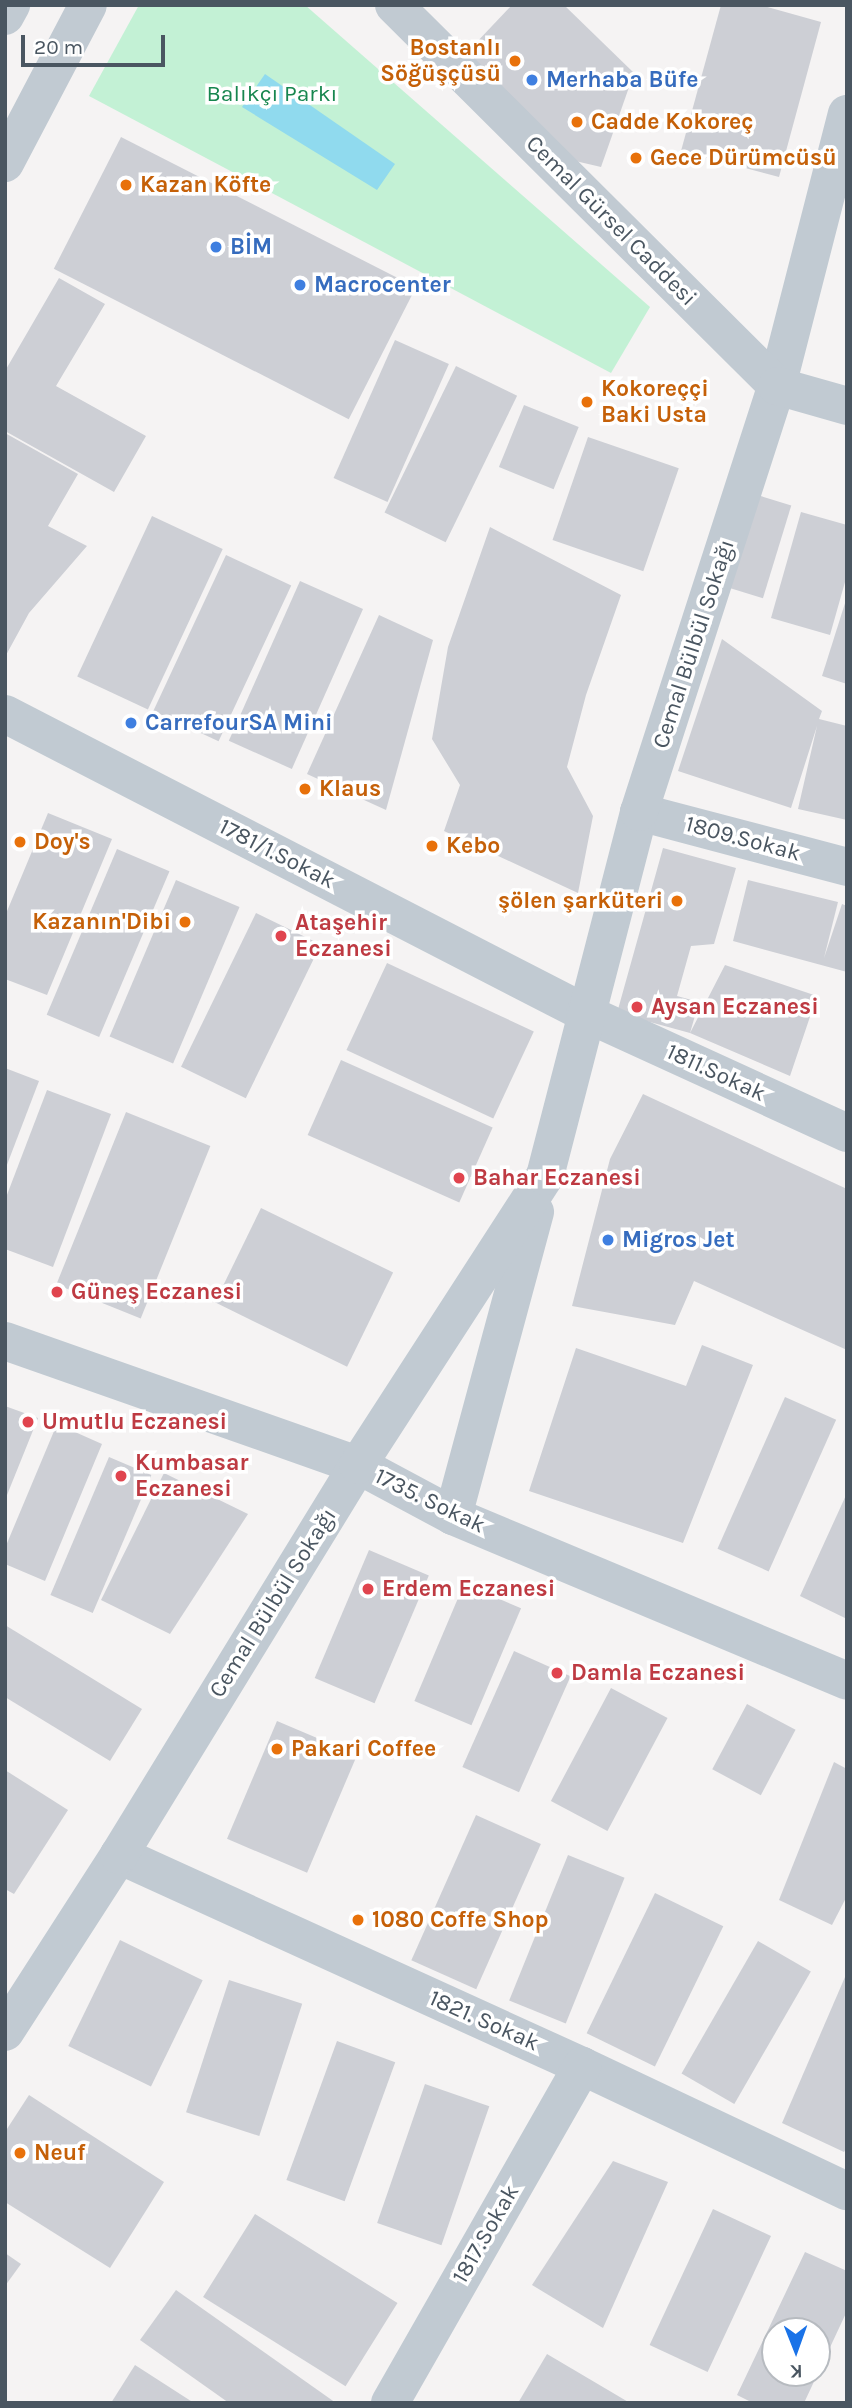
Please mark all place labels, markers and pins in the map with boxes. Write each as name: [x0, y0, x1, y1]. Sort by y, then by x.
place label: Bostanlı Söğüşçüsü: [380, 34, 501, 88]
marker: Bostanlı Söğüşçüsü: [507, 53, 523, 69]
place label: Merhaba Büfe: [546, 66, 698, 94]
marker: Merhaba Büfe: [524, 72, 540, 88]
place label: Cadde Kokoreç: [591, 108, 753, 136]
marker: Cadde Kokoreç: [569, 114, 585, 130]
place label: Gece Dürümcüsü: [650, 144, 837, 172]
marker: Gece Dürümcüsü: [628, 150, 644, 166]
place label: Kazan Köfte: [140, 171, 271, 199]
marker: Kazan Köfte: [118, 177, 134, 193]
place label: BİM: [230, 233, 272, 261]
marker: BİM: [208, 239, 224, 255]
place label: Macrocenter: [314, 271, 451, 299]
marker: Macrocenter: [292, 277, 308, 293]
place label: Kokoreççi Baki Usta: [601, 375, 709, 429]
marker: Kokoreççi Baki Usta: [579, 394, 595, 410]
place label: CarrefourSA Mini: [145, 709, 333, 737]
marker: CarrefourSA Mini: [123, 715, 139, 731]
place label: Klaus: [319, 775, 381, 803]
marker: Klaus: [297, 781, 313, 797]
place label: Doy's: [34, 828, 91, 856]
place label: Kebo: [446, 832, 500, 860]
marker: Doy's: [12, 834, 28, 850]
marker: Kebo: [424, 838, 440, 854]
place label: şölen şarküteri: [498, 887, 663, 915]
marker: şölen şarküteri: [669, 893, 685, 909]
place label: Kazanın'Dibi: [32, 908, 171, 936]
place label: Ataşehir Eczanesi: [295, 909, 392, 963]
marker: Kazanın'Dibi: [177, 914, 193, 930]
marker: Ataşehir Eczanesi: [273, 928, 289, 944]
place label: Aysan Eczanesi: [651, 993, 819, 1021]
marker: Aysan Eczanesi: [629, 999, 645, 1015]
place label: Bahar Eczanesi: [473, 1164, 641, 1192]
marker: Bahar Eczanesi: [451, 1170, 467, 1186]
place label: Migros Jet: [622, 1226, 735, 1254]
marker: Migros Jet: [600, 1232, 616, 1248]
place label: Güneş Eczanesi: [71, 1278, 242, 1306]
marker: Güneş Eczanesi: [49, 1284, 65, 1300]
place label: Umutlu Eczanesi: [42, 1408, 227, 1436]
marker: Umutlu Eczanesi: [20, 1414, 36, 1430]
place label: Kumbasar Eczanesi: [135, 1449, 248, 1503]
marker: Kumbasar Eczanesi: [113, 1468, 129, 1484]
place label: Erdem Eczanesi: [382, 1575, 555, 1603]
marker: Erdem Eczanesi: [360, 1581, 376, 1597]
place label: Damla Eczanesi: [571, 1659, 745, 1687]
marker: Damla Eczanesi: [549, 1665, 565, 1681]
place label: Pakari Coffee: [291, 1735, 436, 1763]
marker: Pakari Coffee: [269, 1741, 285, 1757]
place label: 1080 Coffe Shop: [372, 1906, 549, 1934]
marker: 1080 Coffe Shop: [350, 1912, 366, 1928]
place label: Neuf: [34, 2139, 86, 2167]
marker: Neuf: [12, 2145, 28, 2161]

